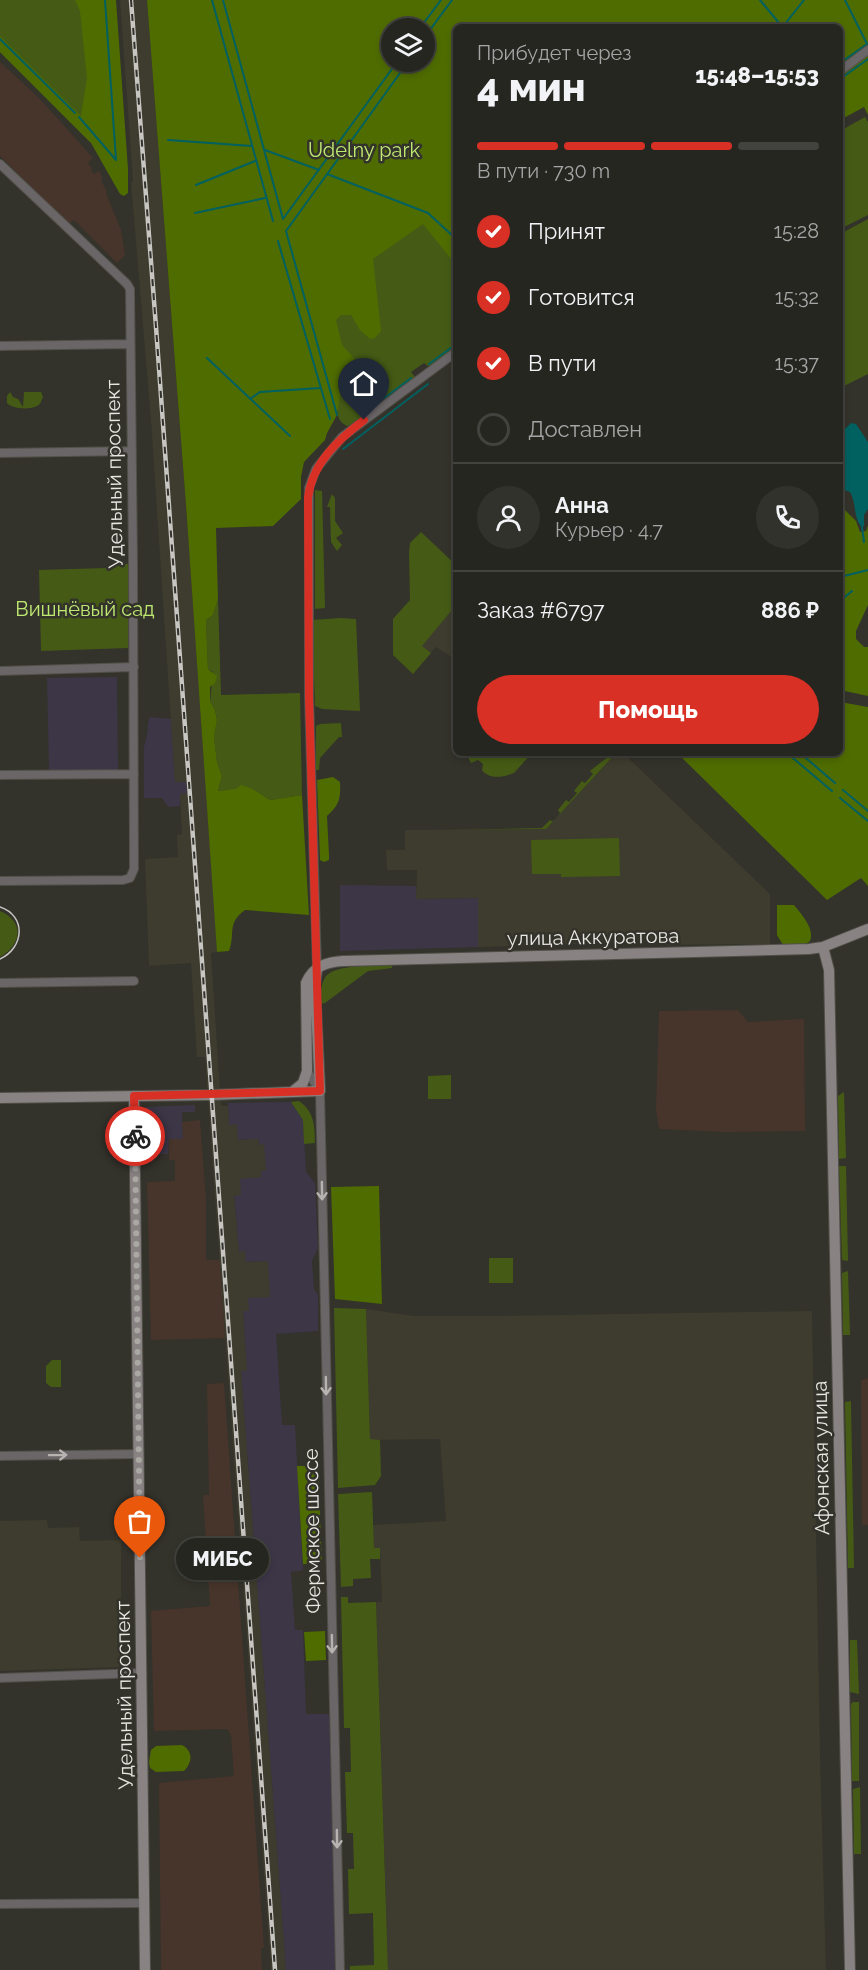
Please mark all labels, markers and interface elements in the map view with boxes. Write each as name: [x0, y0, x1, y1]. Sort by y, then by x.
map controls: [381, 18, 435, 72]
button: layers: [381, 18, 435, 72]
text: Прибудет через: [477, 41, 631, 65]
text: 15:48–15:53: [695, 62, 819, 88]
text: 4 мин: [477, 64, 586, 110]
park label: Udelny park: [308, 138, 421, 162]
text: В пути · 730 m: [477, 159, 610, 183]
icon: check: [477, 215, 510, 248]
text: Принят: [528, 218, 605, 244]
text: 15:28: [774, 219, 819, 243]
icon: check: [477, 281, 510, 314]
text: Готовится: [528, 284, 635, 310]
text: 15:32: [775, 285, 819, 309]
icon: check: [477, 347, 510, 380]
text: В пути: [528, 350, 596, 376]
text: 15:37: [775, 351, 819, 375]
pin: [338, 358, 389, 420]
icon: home: [347, 367, 380, 400]
street label: Удельный проспект: [100, 379, 128, 569]
text: Доставлен: [528, 416, 642, 442]
button: person: [477, 486, 540, 549]
button: phone: [756, 486, 819, 549]
text: Анна: [555, 492, 609, 518]
text: Курьер · 4.7: [555, 518, 663, 542]
park label: Вишнёвый сад: [15, 597, 155, 621]
text: Заказ #6797: [477, 597, 605, 623]
text: 886 ₽: [761, 597, 819, 623]
button: Помощь: [477, 675, 819, 744]
street label: улица Аккуратова: [507, 923, 679, 951]
courier: [105, 1106, 165, 1166]
icon: bike: [119, 1120, 152, 1153]
one-way arrow: [316, 1180, 328, 1200]
one-way arrow: [321, 1375, 332, 1395]
street label: Афонская улица: [808, 1381, 834, 1535]
street label: Фермское шоссе: [299, 1448, 325, 1614]
one-way arrow: [48, 1449, 68, 1461]
pin: [114, 1496, 165, 1558]
icon: bag: [123, 1505, 156, 1538]
callout: МИБС: [176, 1537, 269, 1579]
text: МИБС: [193, 1547, 252, 1571]
street label: Удельный проспект: [110, 1600, 138, 1790]
one-way arrow: [326, 1633, 338, 1653]
one-way arrow: [331, 1828, 342, 1848]

